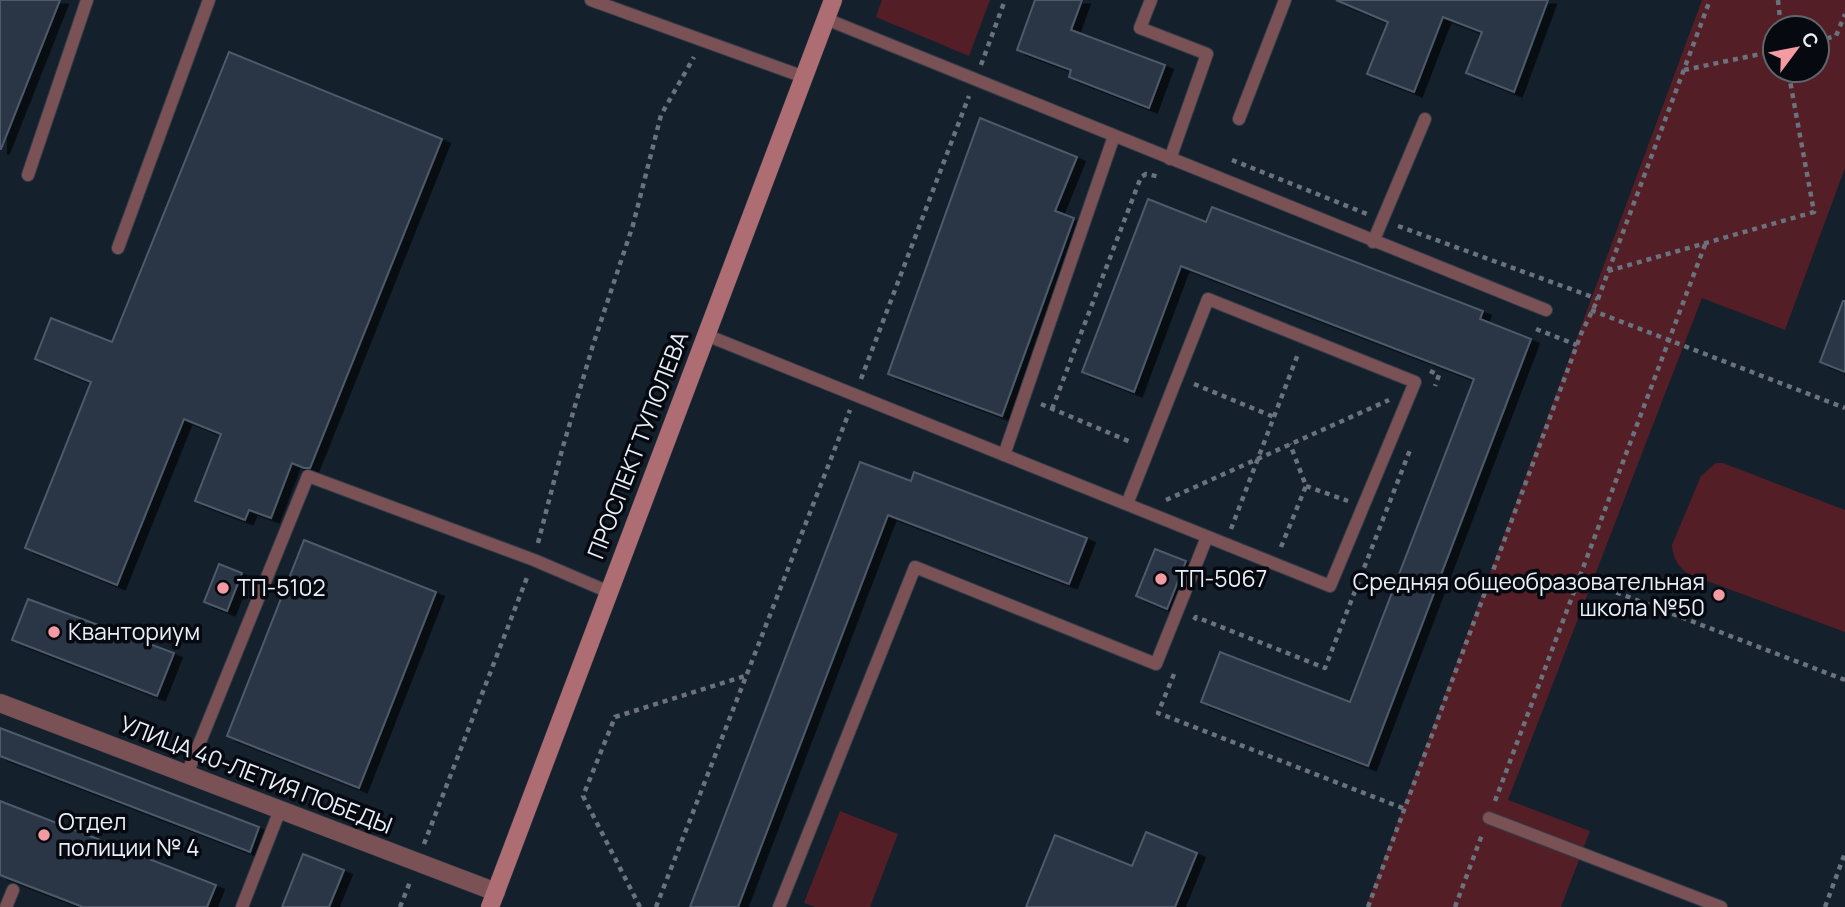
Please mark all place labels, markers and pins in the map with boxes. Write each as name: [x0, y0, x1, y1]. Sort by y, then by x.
place label: ТП-5067: [1175, 562, 1267, 594]
place label: Средняя общеобразовательная школа №50: [1353, 565, 1705, 623]
place label: ТП-5102: [237, 571, 326, 603]
marker: ТП-5067: [1153, 571, 1169, 587]
marker: ТП-5102: [215, 580, 231, 596]
marker: Средняя общеобразовательная школа №50: [1711, 587, 1727, 603]
place label: Кванториум: [68, 615, 200, 647]
marker: Кванториум: [46, 624, 62, 640]
place label: Отдел полиции № 4: [58, 805, 200, 863]
marker: Отдел полиции № 4: [36, 827, 52, 843]

